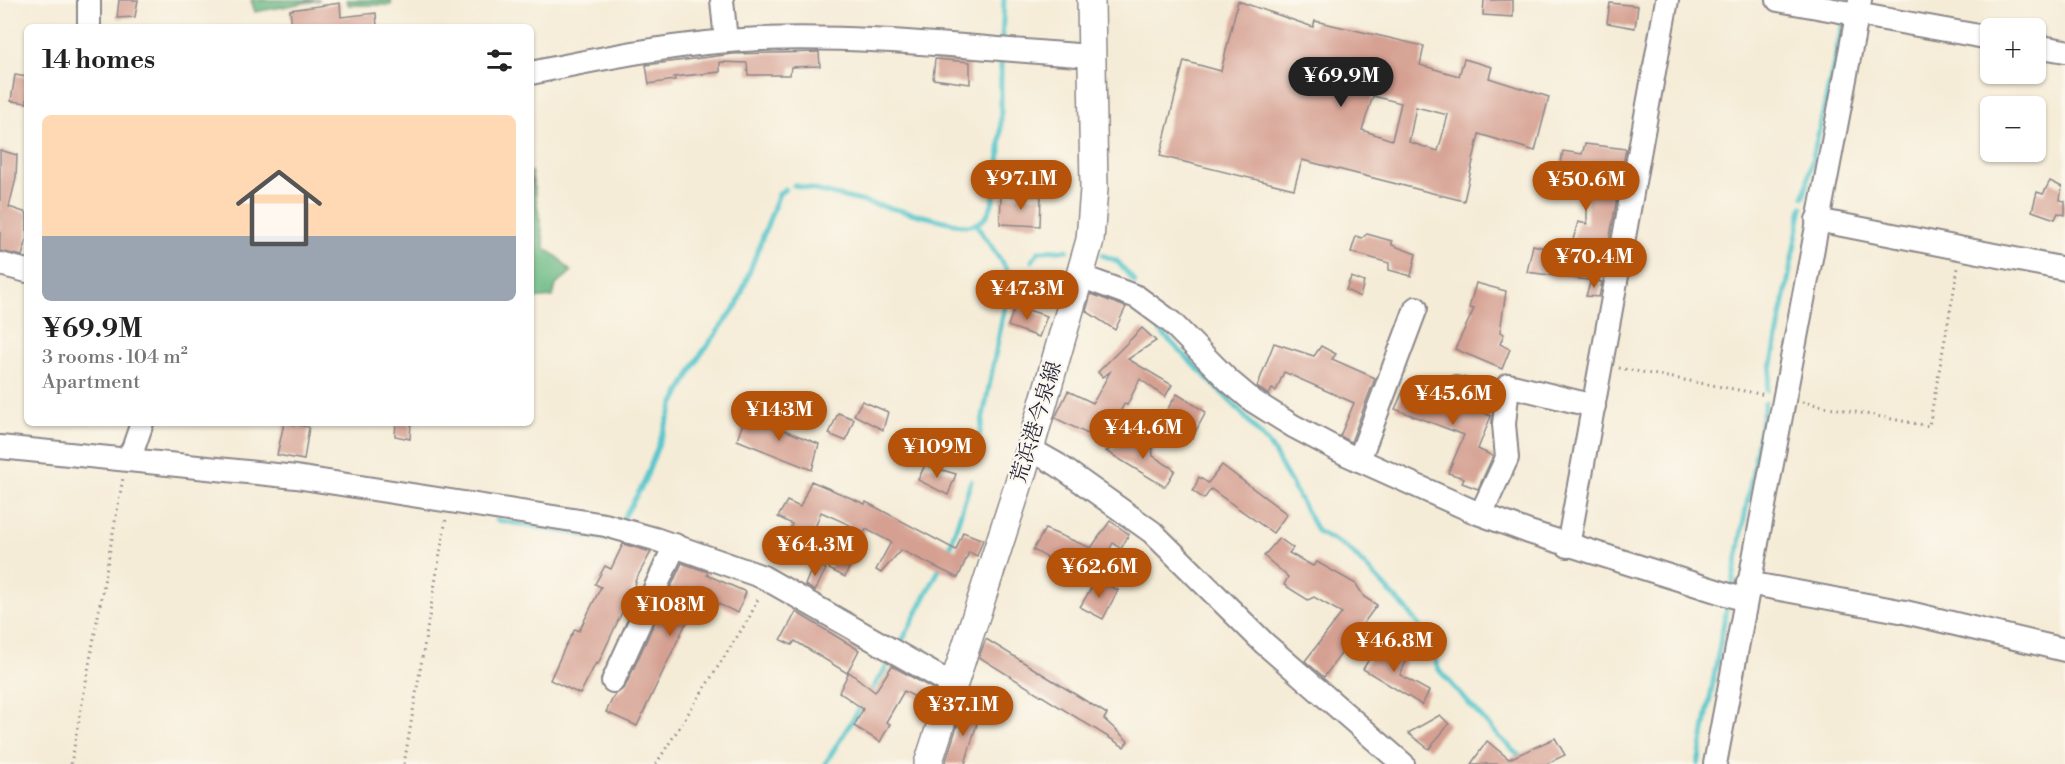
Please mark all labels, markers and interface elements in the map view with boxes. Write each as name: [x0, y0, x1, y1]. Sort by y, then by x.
map controls: [1980, 18, 2046, 162]
button: +: [1980, 18, 2046, 84]
text: 14 homes: [42, 44, 155, 76]
icon: filters: [483, 44, 516, 77]
pin: ¥69.9M: [1292, 57, 1390, 108]
text: ¥69.9M: [1302, 64, 1380, 89]
button: −: [1980, 96, 2046, 162]
icon: home: [225, 154, 333, 262]
pin: ¥97.1M: [972, 160, 1070, 211]
pin: ¥50.6M: [1537, 161, 1635, 212]
text: ¥97.1M: [985, 167, 1057, 192]
text: ¥50.6M: [1547, 168, 1625, 193]
pin: ¥70.4M: [1545, 238, 1643, 289]
text: ¥70.4M: [1555, 245, 1633, 270]
pin: ¥47.3M: [978, 270, 1076, 321]
text: ¥47.3M: [990, 277, 1064, 302]
text: ¥69.9M: [42, 313, 142, 345]
text: 3 rooms · 104 m²: [42, 345, 188, 370]
street label: 荒浜港今泉線: [1006, 358, 1068, 486]
text: Apartment: [42, 370, 140, 395]
pin: ¥45.6M: [1404, 375, 1502, 426]
text: ¥45.6M: [1414, 382, 1492, 407]
pin: ¥143M: [737, 391, 821, 442]
text: ¥143M: [745, 398, 813, 423]
pin: ¥44.6M: [1094, 409, 1192, 460]
text: ¥44.6M: [1103, 416, 1183, 441]
pin: ¥109M: [895, 428, 979, 479]
text: ¥109M: [902, 435, 972, 460]
pin: ¥64.3M: [766, 526, 864, 577]
text: ¥64.3M: [776, 533, 854, 558]
pin: ¥62.6M: [1050, 548, 1148, 599]
text: ¥62.6M: [1060, 555, 1138, 580]
pin: ¥108M: [628, 586, 712, 637]
text: ¥108M: [635, 593, 705, 618]
pin: ¥46.8M: [1345, 622, 1443, 673]
text: ¥46.8M: [1355, 629, 1433, 654]
pin: ¥37.1M: [914, 686, 1012, 737]
text: ¥37.1M: [927, 693, 999, 718]

